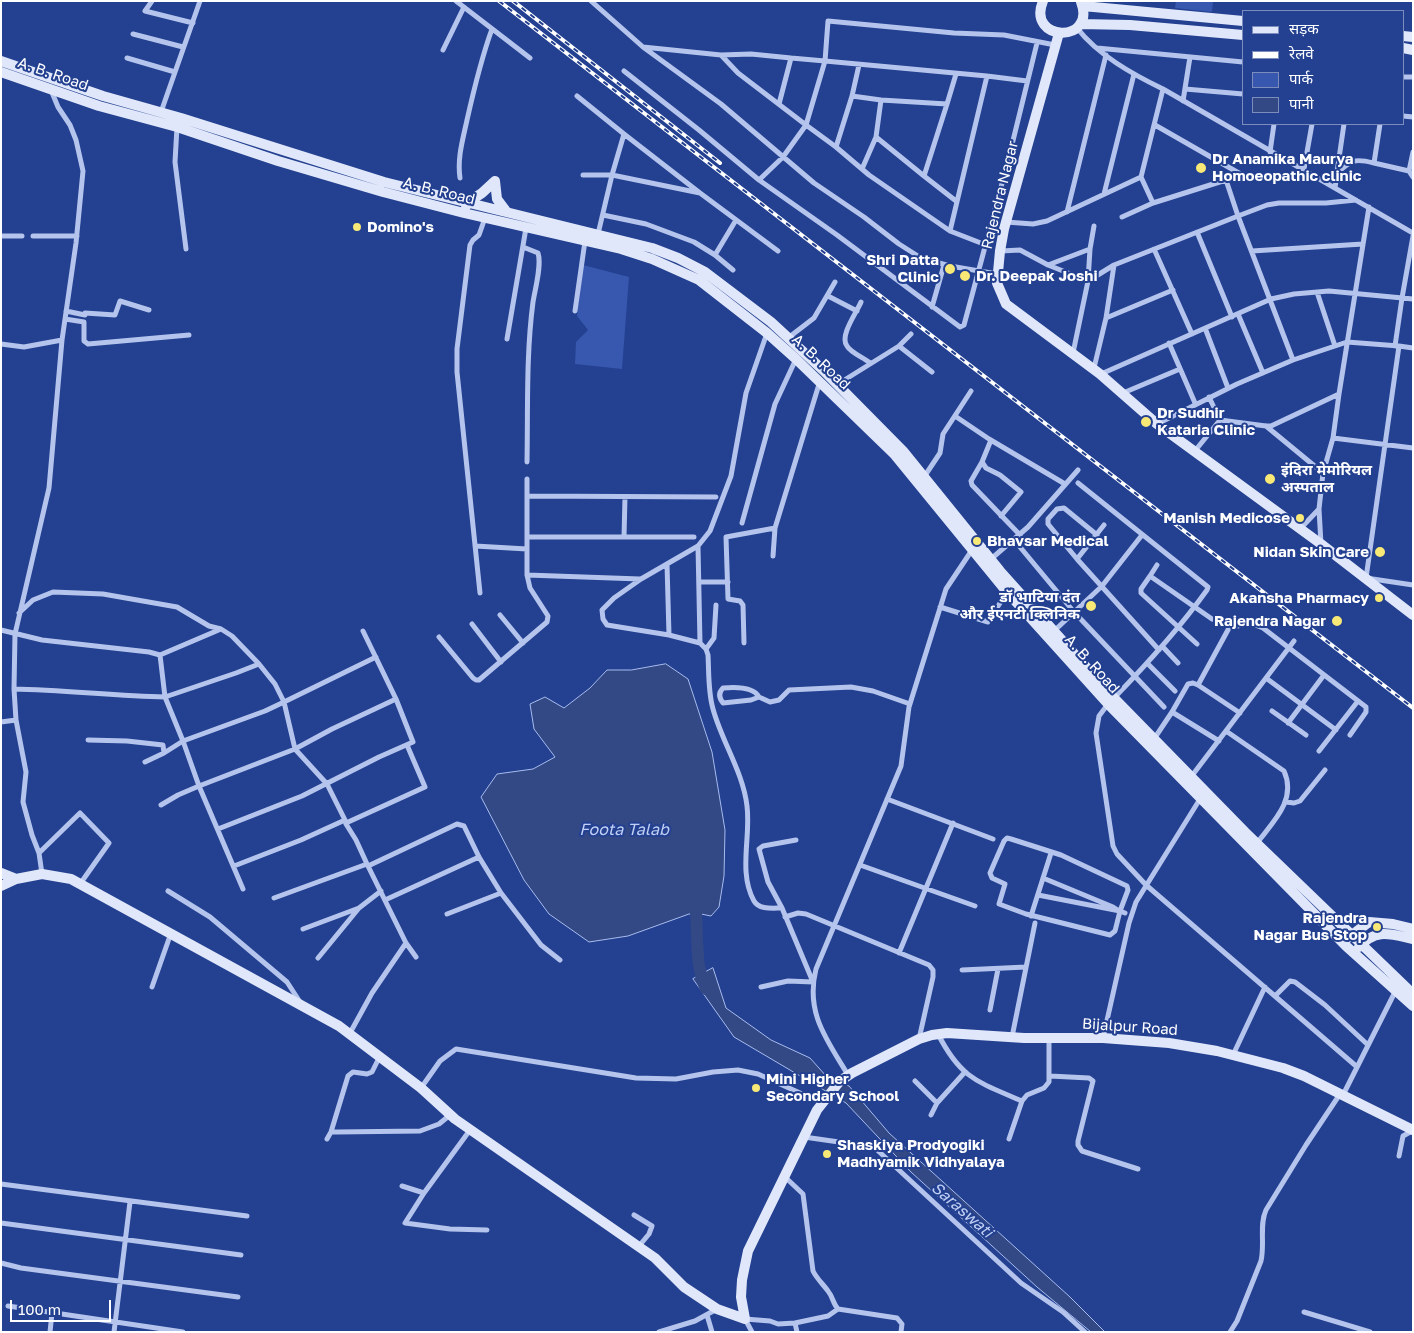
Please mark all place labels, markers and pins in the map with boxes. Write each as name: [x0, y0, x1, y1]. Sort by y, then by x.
place label: Dr Anamika Maurya Homoeopathic clinic: [1212, 150, 1361, 185]
marker: Dr Anamika Maurya Homoeopathic clinic: [1194, 161, 1208, 175]
place label: Domino's: [367, 218, 434, 236]
marker: Domino's: [351, 221, 363, 233]
place label: Shri Datta Clinic: [866, 251, 939, 286]
marker: Shri Datta Clinic: [943, 262, 957, 276]
place label: Dr. Deepak Joshi: [976, 267, 1098, 285]
marker: Dr. Deepak Joshi: [958, 269, 972, 283]
place label: Dr Sudhir Kataria Clinic: [1157, 404, 1255, 439]
marker: Dr Sudhir Kataria Clinic: [1139, 415, 1153, 429]
place label: इंदिरा मेमोरियल अस्पताल: [1281, 461, 1372, 496]
marker: इंदिरा मेमोरियल अस्पताल: [1263, 472, 1277, 486]
place label: Manish Medicose: [1163, 509, 1290, 527]
marker: Manish Medicose: [1294, 512, 1306, 524]
place label: Bhavsar Medical: [987, 532, 1109, 550]
marker: Bhavsar Medical: [971, 535, 983, 547]
place label: Nidan Skin Care: [1253, 543, 1369, 561]
marker: Nidan Skin Care: [1373, 545, 1387, 559]
place label: डॉ भाटिया दंत और ईएनटी क्लिनिक: [960, 588, 1080, 623]
place label: Akansha Pharmacy: [1229, 589, 1369, 607]
marker: Akansha Pharmacy: [1373, 592, 1385, 604]
marker: डॉ भाटिया दंत और ईएनटी क्लिनिक: [1084, 599, 1098, 613]
place label: Rajendra Nagar: [1214, 612, 1326, 630]
marker: Rajendra Nagar: [1330, 614, 1344, 628]
place label: Rajendra Nagar Bus Stop: [1254, 909, 1367, 944]
marker: Rajendra Nagar Bus Stop: [1371, 921, 1383, 933]
place label: Mini Higher Secondary School: [766, 1070, 899, 1105]
marker: Mini Higher Secondary School: [750, 1082, 762, 1094]
place label: Shaskiya Prodyogiki Madhyamik Vidhyalaya: [837, 1136, 1005, 1171]
marker: Shaskiya Prodyogiki Madhyamik Vidhyalaya: [821, 1148, 833, 1160]

